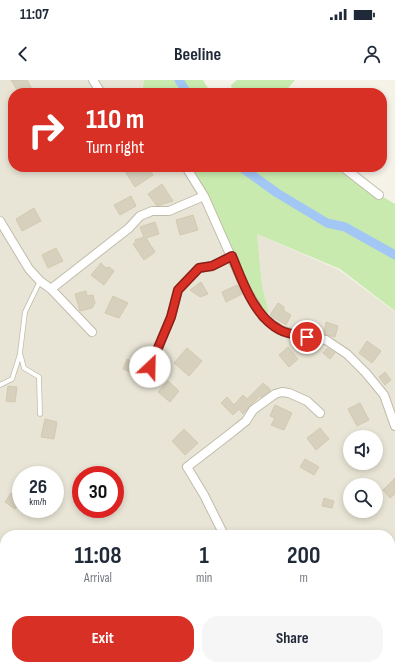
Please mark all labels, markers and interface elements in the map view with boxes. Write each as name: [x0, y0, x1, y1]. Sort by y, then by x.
text: 11:07: [20, 5, 49, 24]
icon: back: [12, 43, 34, 65]
icon: person: [361, 43, 383, 65]
text: Beeline: [174, 44, 221, 65]
text: 110 m: [86, 103, 144, 136]
icon: right: [20, 104, 72, 156]
text: Turn right: [86, 137, 144, 158]
pin: [290, 320, 324, 354]
icon: arrive: [296, 326, 318, 348]
position arrow: [129, 346, 171, 388]
map controls: [343, 430, 383, 518]
button: sound: [343, 430, 383, 470]
speed limit sign: 30: [72, 466, 124, 518]
text: 26: [29, 475, 47, 499]
button: search: [343, 478, 383, 518]
text: km/h: [29, 496, 47, 508]
text: 11:08: [75, 541, 122, 570]
text: 1: [200, 541, 209, 570]
text: 200: [287, 541, 320, 570]
text: Arrival: [84, 570, 112, 586]
text: min: [196, 570, 212, 586]
text: m: [300, 570, 308, 586]
button: Exit: [12, 616, 194, 662]
button: Share: [202, 616, 383, 662]

